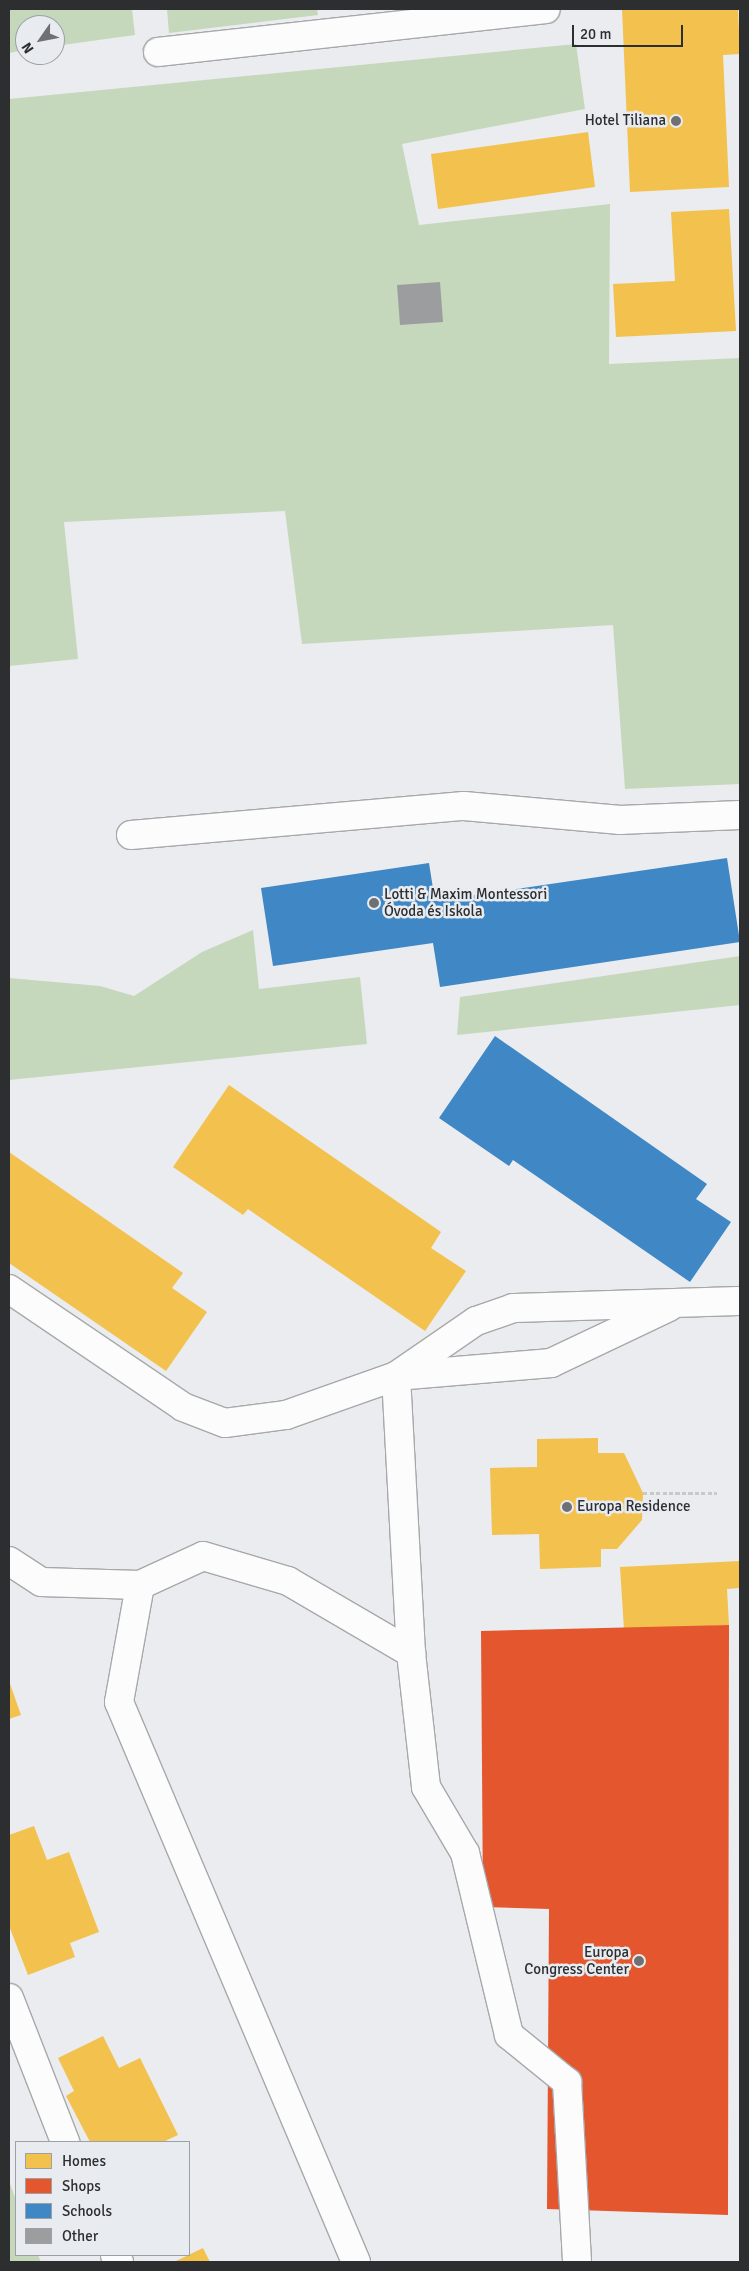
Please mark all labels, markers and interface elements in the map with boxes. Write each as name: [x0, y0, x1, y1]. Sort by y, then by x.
north arrow: [15, 15, 65, 65]
scale bar: [574, 15, 685, 47]
text: 20 m: [580, 25, 611, 43]
text: N: [18, 39, 38, 57]
place label: Hotel Tiliana: [585, 112, 666, 130]
marker: Hotel Tiliana: [670, 115, 682, 127]
place label: Lotti & Maxim Montessori Óvoda és Iskola: [384, 885, 547, 920]
marker: Lotti & Maxim Montessori Óvoda és Iskola: [368, 897, 380, 909]
place label: Europa Residence: [577, 1498, 691, 1516]
marker: Europa Residence: [561, 1501, 573, 1513]
place label: Europa Congress Center: [524, 1943, 629, 1978]
marker: Europa Congress Center: [633, 1955, 645, 1967]
legend: [15, 2141, 190, 2256]
text: Homes: [62, 2152, 106, 2170]
text: Shops: [62, 2177, 101, 2195]
text: Schools: [62, 2202, 112, 2220]
text: Other: [62, 2227, 98, 2245]

